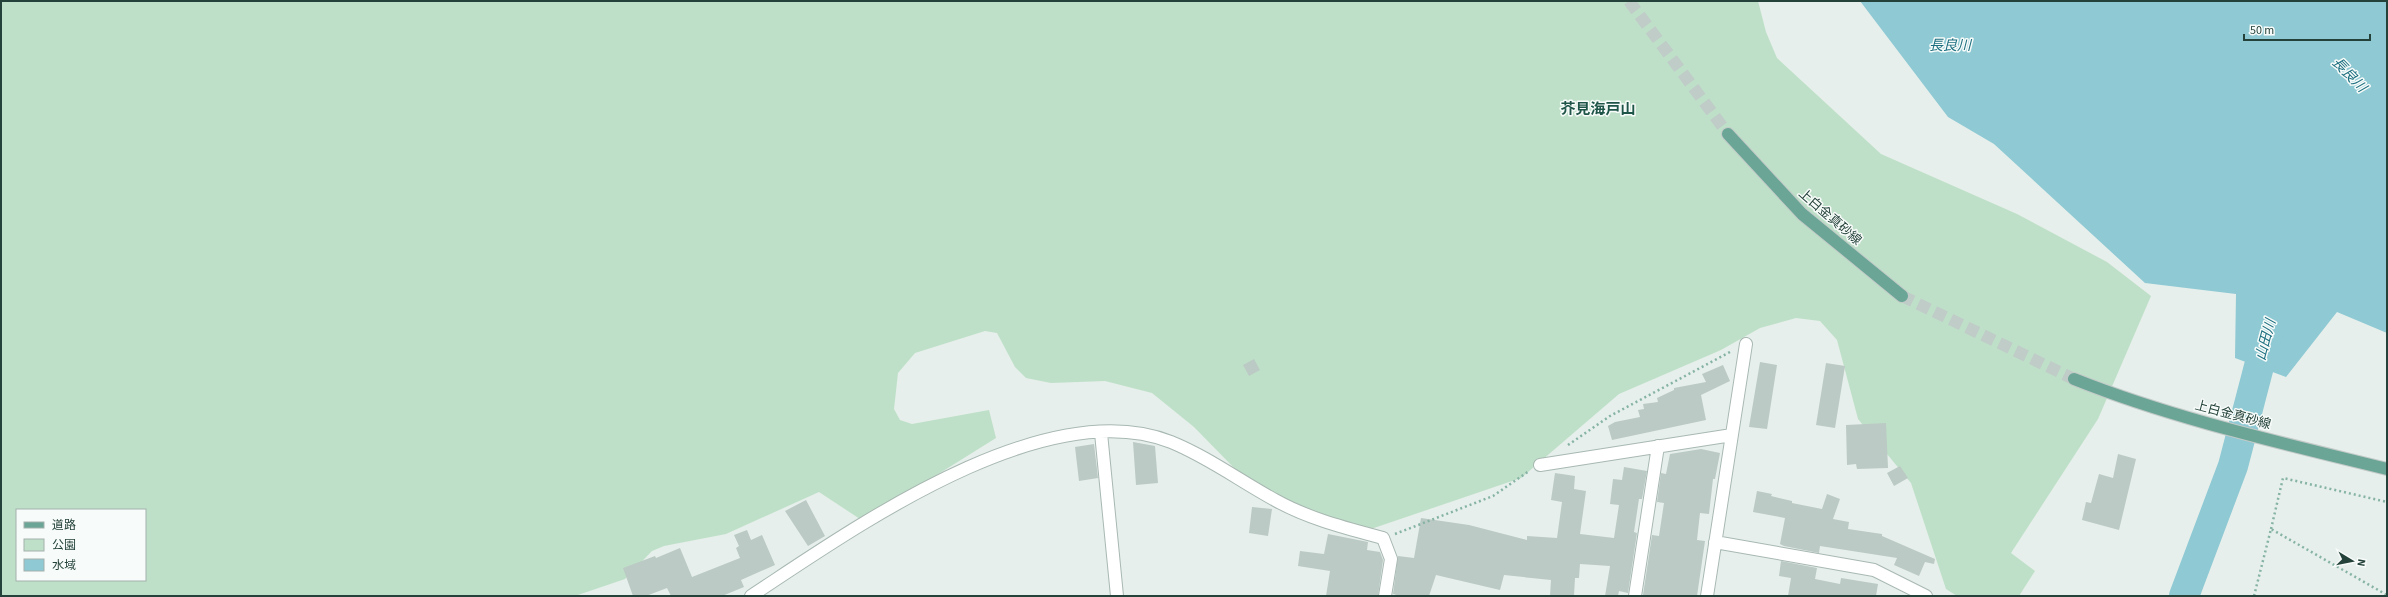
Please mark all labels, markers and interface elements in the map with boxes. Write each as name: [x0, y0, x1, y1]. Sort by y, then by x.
scale bar: [2244, 16, 2370, 42]
text: 50 m: [2250, 22, 2274, 39]
water label: 長良川: [1929, 36, 1973, 56]
water label: 長良川: [2327, 53, 2372, 98]
district label: 芥見海戸山: [1560, 99, 1636, 120]
street label: 上白金真砂線: [1795, 185, 1865, 249]
water label: 山田川: [2251, 315, 2282, 363]
street label: 上白金真砂線: [2193, 396, 2273, 434]
legend: [16, 509, 146, 581]
text: 道路: [52, 517, 76, 534]
text: 公園: [52, 537, 76, 554]
north arrow: [2332, 541, 2372, 581]
text: 水域: [52, 557, 76, 574]
text: N: [2353, 558, 2369, 568]

